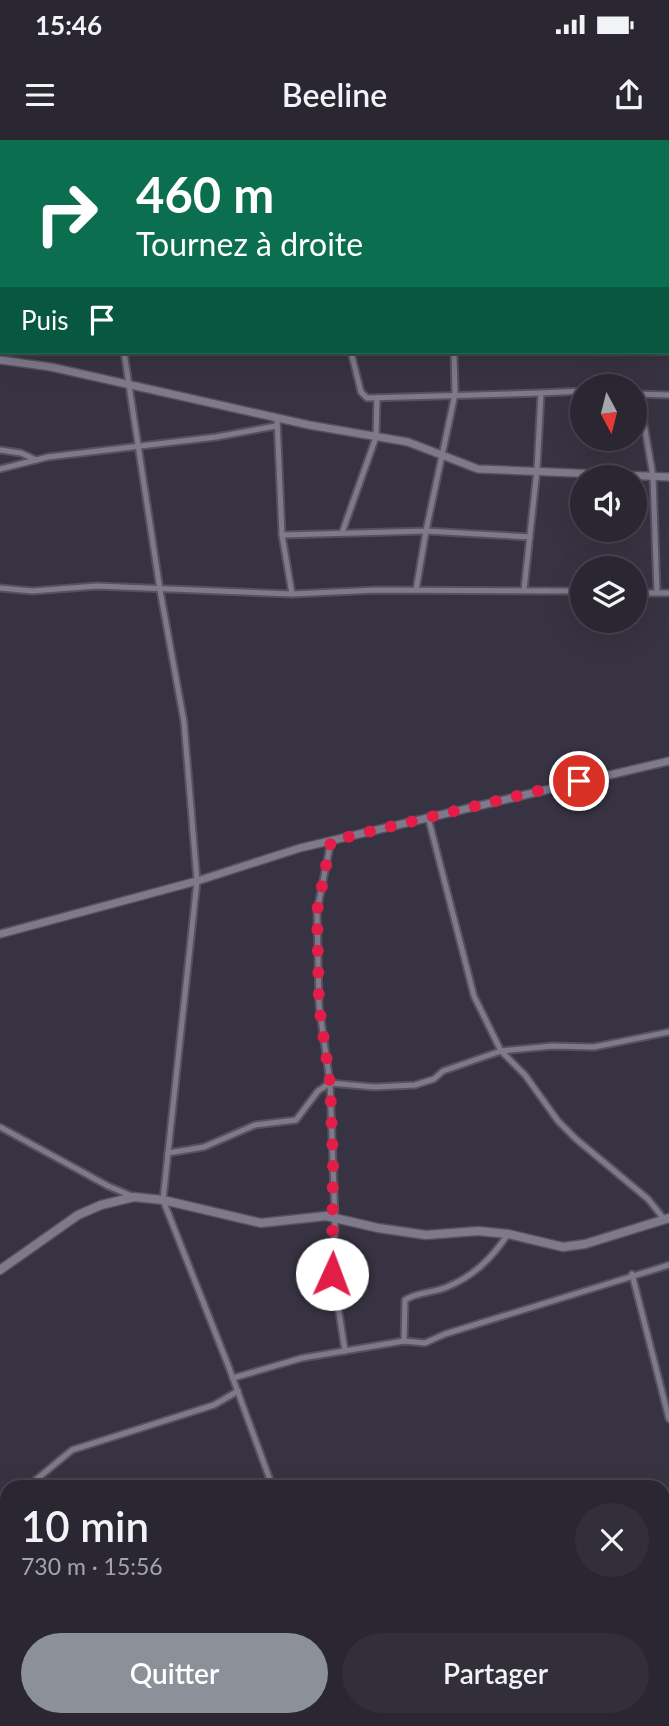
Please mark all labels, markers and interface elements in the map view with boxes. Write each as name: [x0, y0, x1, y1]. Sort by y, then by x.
text: 15:46: [35, 9, 102, 41]
text: Beeline: [282, 75, 387, 114]
icon: menu: [21, 76, 59, 114]
icon: share: [610, 76, 648, 114]
text: 460 m: [136, 165, 274, 223]
icon: right: [21, 168, 112, 259]
text: Tournez à droite: [136, 224, 363, 263]
icon: arrive: [83, 301, 121, 339]
text: Puis: [21, 304, 69, 336]
north arrow: [570, 374, 648, 452]
map controls: [570, 374, 647, 633]
button: sound: [570, 465, 647, 542]
button: layers: [570, 556, 647, 633]
pin: [549, 751, 609, 811]
icon: arrive: [560, 762, 598, 800]
position arrow: [295, 1237, 369, 1311]
text: 10 min: [21, 1501, 149, 1551]
button: close: [575, 1503, 649, 1577]
text: 730 m · 15:56: [21, 1552, 163, 1580]
button: Quitter: [21, 1633, 328, 1713]
button: Partager: [342, 1633, 649, 1713]

